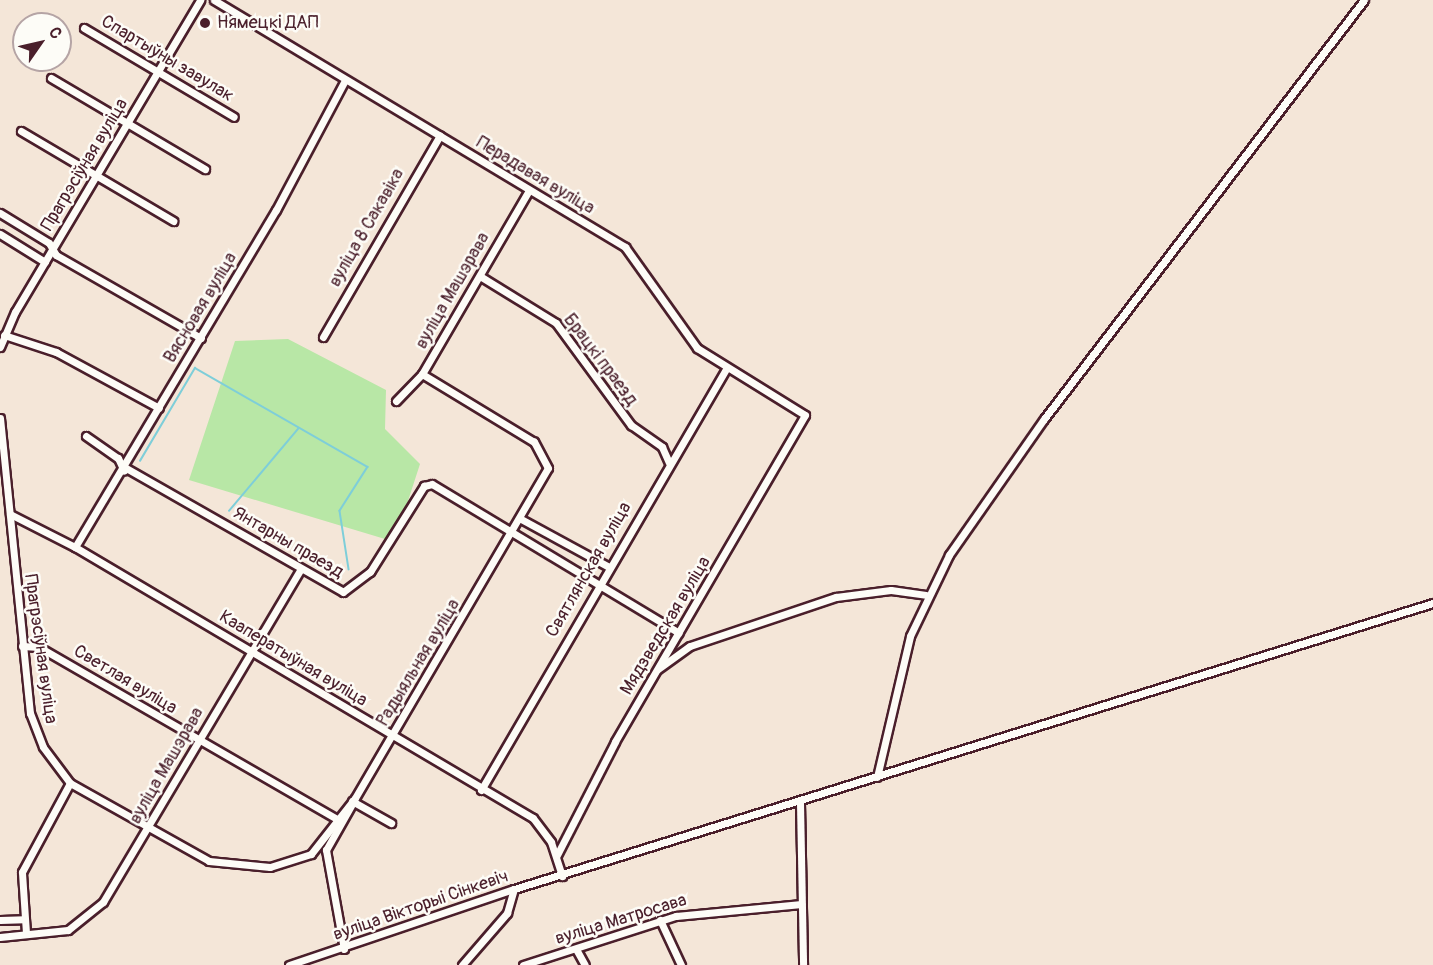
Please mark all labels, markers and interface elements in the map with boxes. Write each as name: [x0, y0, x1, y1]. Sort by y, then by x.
street label: Спартыўны завулак: [97, 11, 237, 107]
north arrow: [12, 12, 72, 72]
place label: Нямецкі ДАП: [217, 12, 319, 34]
marker: Нямецкі ДАП: [198, 16, 212, 30]
text: С: [44, 23, 66, 43]
street label: Прагрэсіўная вуліца: [37, 95, 133, 235]
street label: Перадавая вуліца: [472, 132, 598, 220]
street label: вуліца 8 Сакавіка: [324, 165, 410, 291]
street label: вуліца Машэрава: [411, 229, 495, 353]
street label: Вясновая вуліца: [160, 249, 242, 367]
street label: Брацкі праезд: [558, 310, 642, 410]
street label: Святлянская вуліца: [542, 499, 636, 641]
street label: Янтарны праезд: [229, 503, 347, 583]
street label: Мядзведская вуліца: [616, 553, 716, 699]
street label: Прагрэсіўная вуліца: [19, 573, 61, 725]
street label: Радыяльная вуліца: [373, 596, 465, 730]
street label: Кааператыўная вуліца: [215, 606, 371, 712]
street label: Светлая вуліца: [69, 641, 181, 719]
street label: вуліца Машэрава: [125, 704, 209, 828]
street label: вуліца Вікторыі Сінкевіч: [331, 866, 511, 946]
street label: вуліца Матросава: [553, 890, 689, 950]

